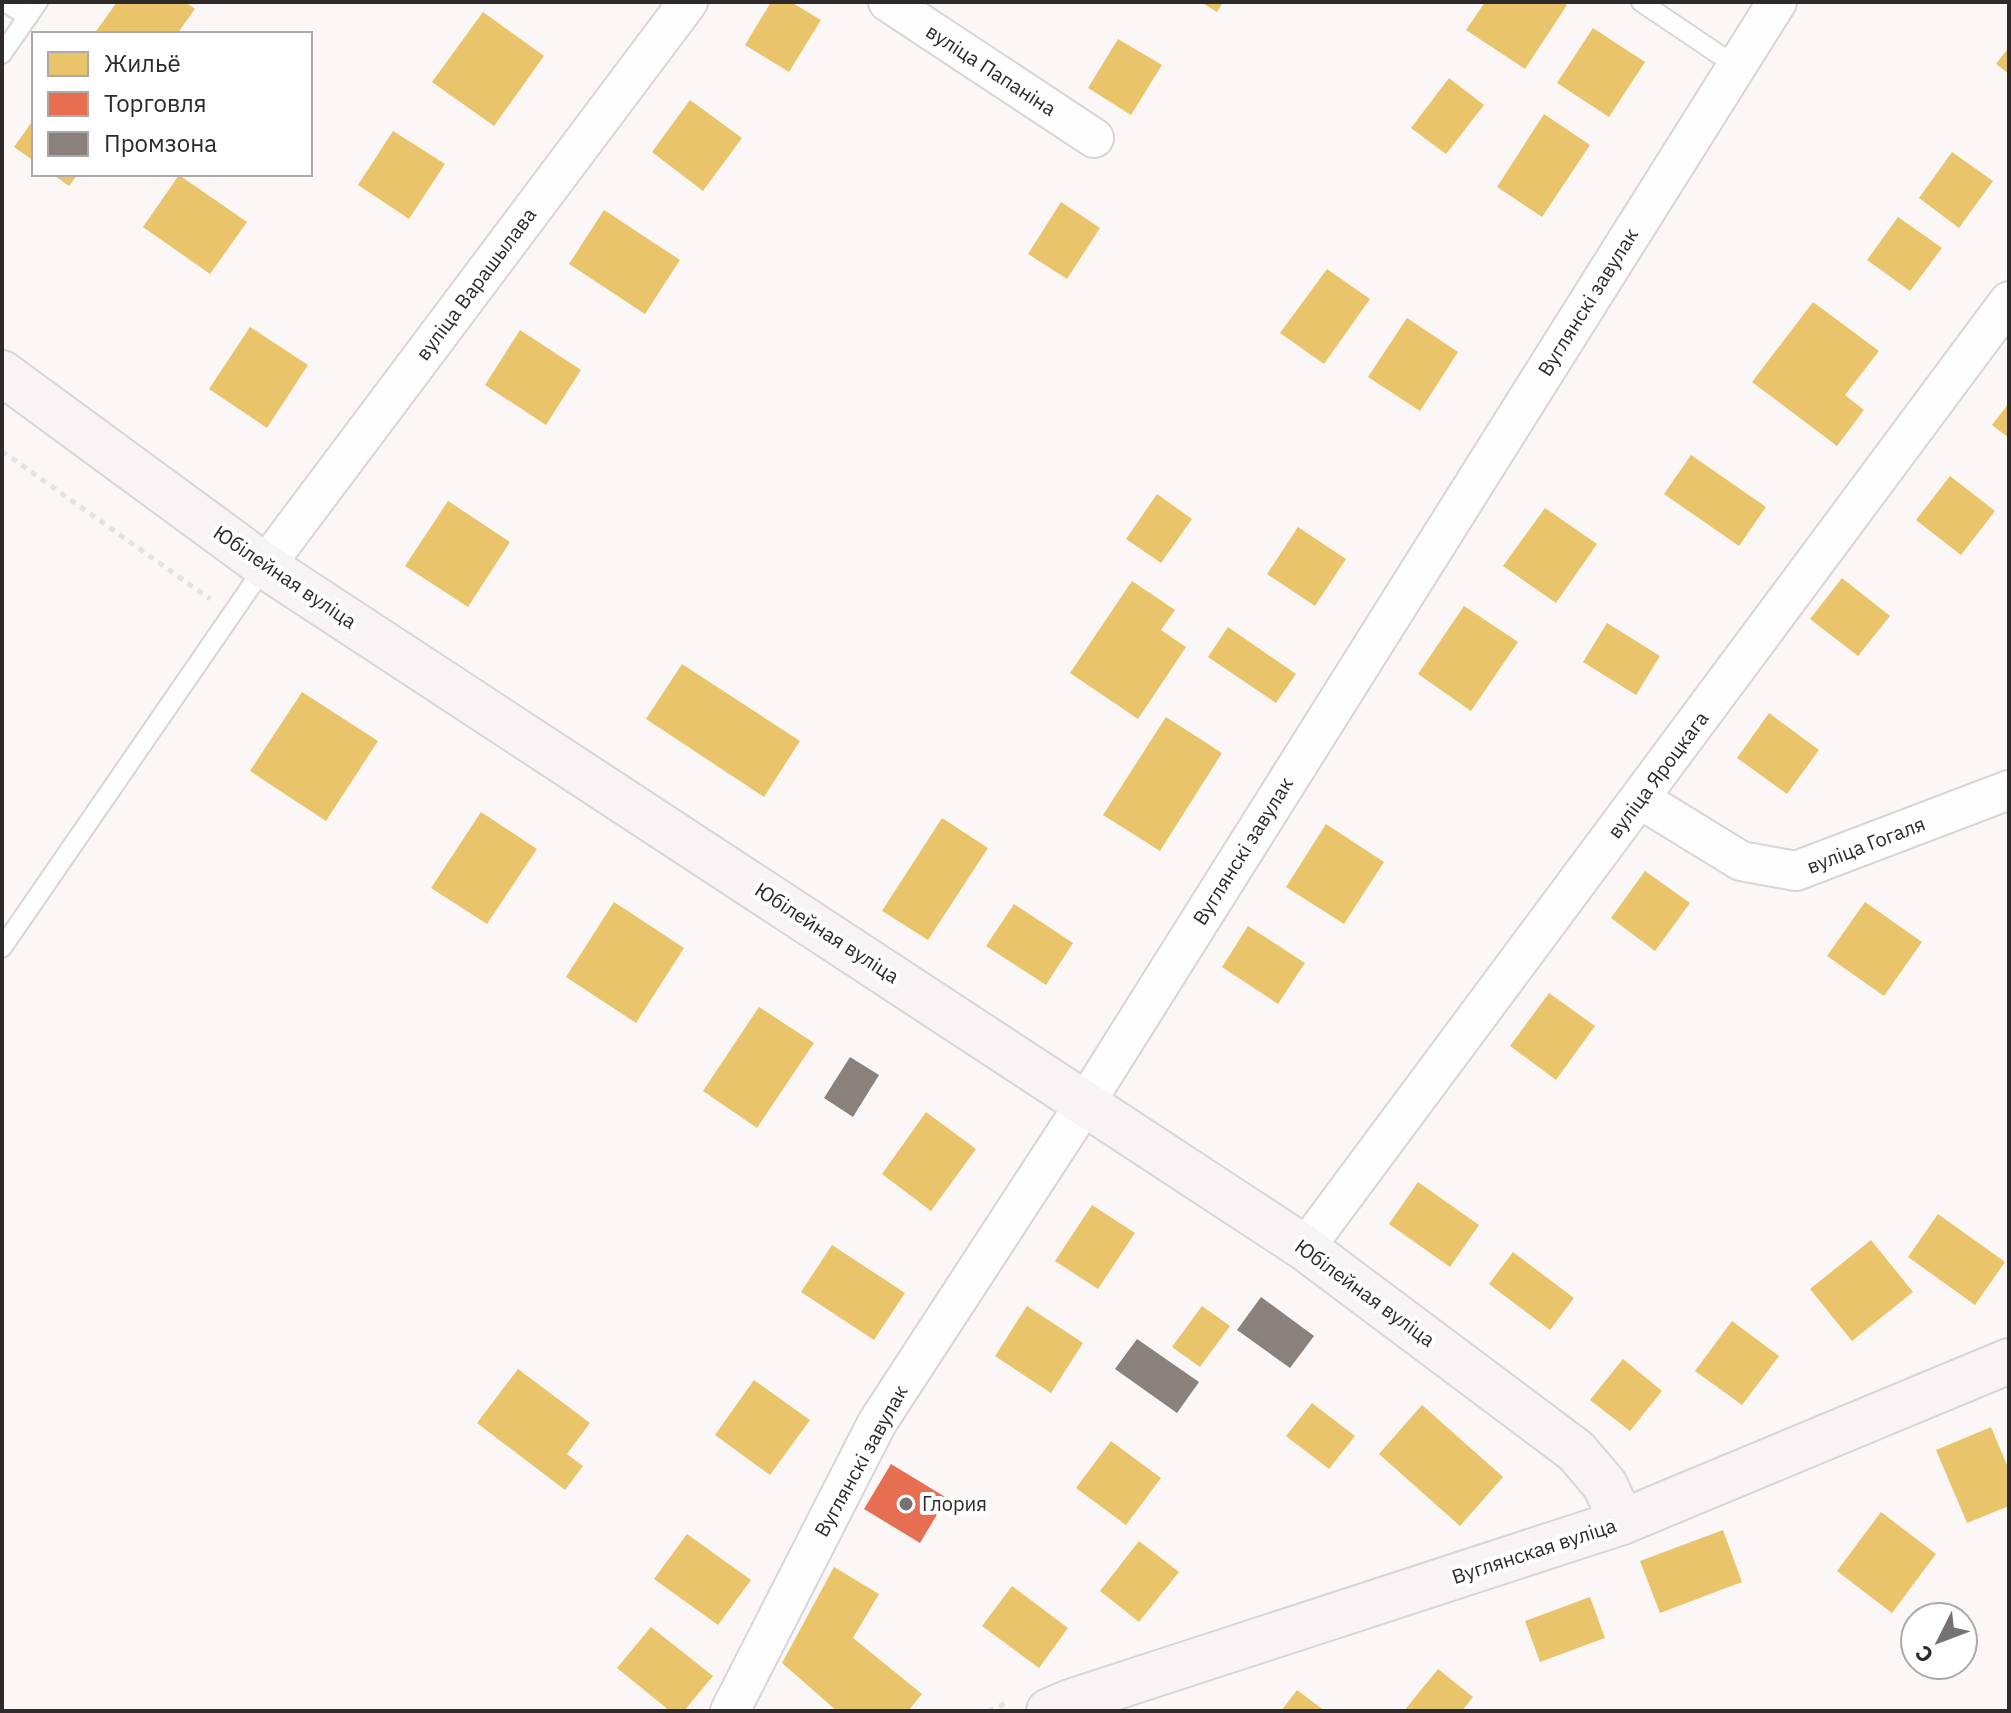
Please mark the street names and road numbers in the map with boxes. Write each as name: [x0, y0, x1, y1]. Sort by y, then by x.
street label: вуліца Папаніна: [921, 17, 1062, 122]
street label: вуліца Варашылава: [409, 202, 542, 366]
street label: Вуглянскі завулак: [1531, 223, 1644, 381]
street label: Юбілейная вуліца: [208, 519, 362, 635]
street label: вуліца Яроцкага: [1601, 705, 1714, 844]
street label: Вуглянскі завулак: [1186, 772, 1299, 930]
street label: вуліца Гогаля: [1803, 810, 1929, 880]
street label: Юбілейная вуліца: [750, 876, 905, 990]
street label: Юбілейная вуліца: [1290, 1233, 1441, 1353]
street label: Вуглянскі завулак: [808, 1380, 914, 1542]
street label: Вуглянская вуліца: [1448, 1511, 1620, 1590]

